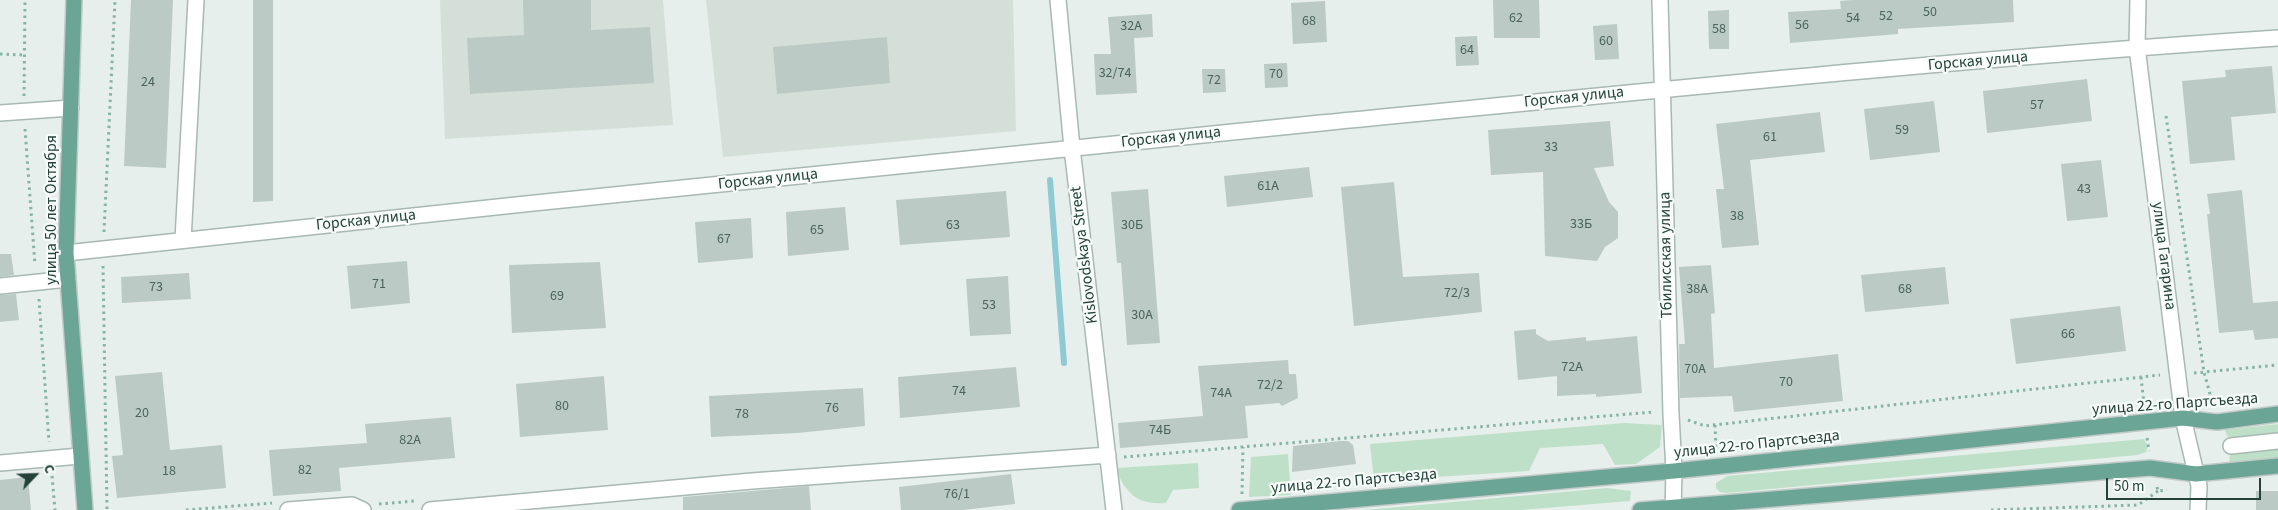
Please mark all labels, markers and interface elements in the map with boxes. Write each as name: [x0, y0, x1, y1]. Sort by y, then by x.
house number: 50: [1923, 5, 1937, 21]
house number: 52: [1879, 9, 1893, 25]
house number: 62: [1509, 11, 1523, 27]
house number: 54: [1846, 11, 1860, 27]
house number: 68: [1302, 14, 1316, 30]
house number: 56: [1795, 18, 1809, 34]
house number: 32А: [1120, 19, 1142, 35]
house number: 58: [1712, 22, 1726, 38]
house number: 60: [1599, 34, 1613, 50]
house number: 64: [1460, 43, 1474, 59]
street label: Горская улица: [1927, 48, 2029, 76]
house number: 32/74: [1099, 66, 1131, 82]
house number: 70: [1269, 67, 1283, 83]
house number: 72: [1207, 73, 1221, 89]
house number: 24: [141, 75, 155, 91]
street label: Горская улица: [1523, 83, 1625, 113]
house number: 57: [2030, 98, 2044, 114]
street label: Горская улица: [1120, 123, 1222, 153]
house number: 59: [1895, 123, 1909, 139]
house number: 61: [1763, 130, 1777, 146]
street label: улица 50 лет Октября: [42, 135, 62, 285]
house number: 33: [1544, 140, 1558, 156]
street label: Горская улица: [717, 165, 819, 195]
house number: 61А: [1257, 179, 1279, 195]
house number: 43: [2077, 182, 2091, 198]
street label: Kislovodskaya Street: [1067, 185, 1103, 325]
street label: Тбилисская улица: [1656, 191, 1678, 319]
street label: улица Гагарина: [2147, 201, 2179, 311]
street label: Горская улица: [315, 206, 417, 236]
house number: 38: [1730, 209, 1744, 225]
house number: 33Б: [1570, 217, 1592, 233]
house number: 63: [946, 218, 960, 234]
house number: 30Б: [1121, 218, 1143, 234]
house number: 65: [810, 223, 824, 239]
house number: 67: [717, 232, 731, 248]
house number: 71: [372, 277, 386, 293]
house number: 73: [149, 280, 163, 296]
house number: 38А: [1686, 282, 1708, 298]
house number: 68: [1898, 282, 1912, 298]
house number: 72/3: [1444, 286, 1470, 302]
house number: 69: [550, 289, 564, 305]
house number: 53: [982, 298, 996, 314]
house number: 30А: [1131, 308, 1153, 324]
house number: 66: [2061, 327, 2075, 343]
house number: 72А: [1561, 360, 1583, 376]
house number: 70А: [1684, 362, 1706, 378]
house number: 70: [1779, 375, 1793, 391]
house number: 72/2: [1257, 378, 1283, 394]
house number: 74: [952, 384, 966, 400]
house number: 74А: [1210, 386, 1232, 402]
street label: улица 22-го Партсъезда: [2091, 390, 2259, 420]
house number: 80: [555, 399, 569, 415]
house number: 76: [825, 401, 839, 417]
house number: 20: [135, 406, 149, 422]
house number: 78: [735, 407, 749, 423]
house number: 74Б: [1149, 423, 1171, 439]
street label: улица 22-го Партсъезда: [1673, 427, 1841, 463]
house number: 82А: [399, 433, 421, 449]
north arrow: [10, 450, 60, 500]
text: С: [38, 461, 59, 477]
house number: 82: [298, 463, 312, 479]
house number: 18: [162, 464, 176, 480]
street label: улица 22-го Партсъезда: [1270, 465, 1438, 499]
scale bar: [2108, 468, 2263, 500]
text: 50 m: [2114, 476, 2144, 497]
house number: 76/1: [944, 487, 970, 503]

